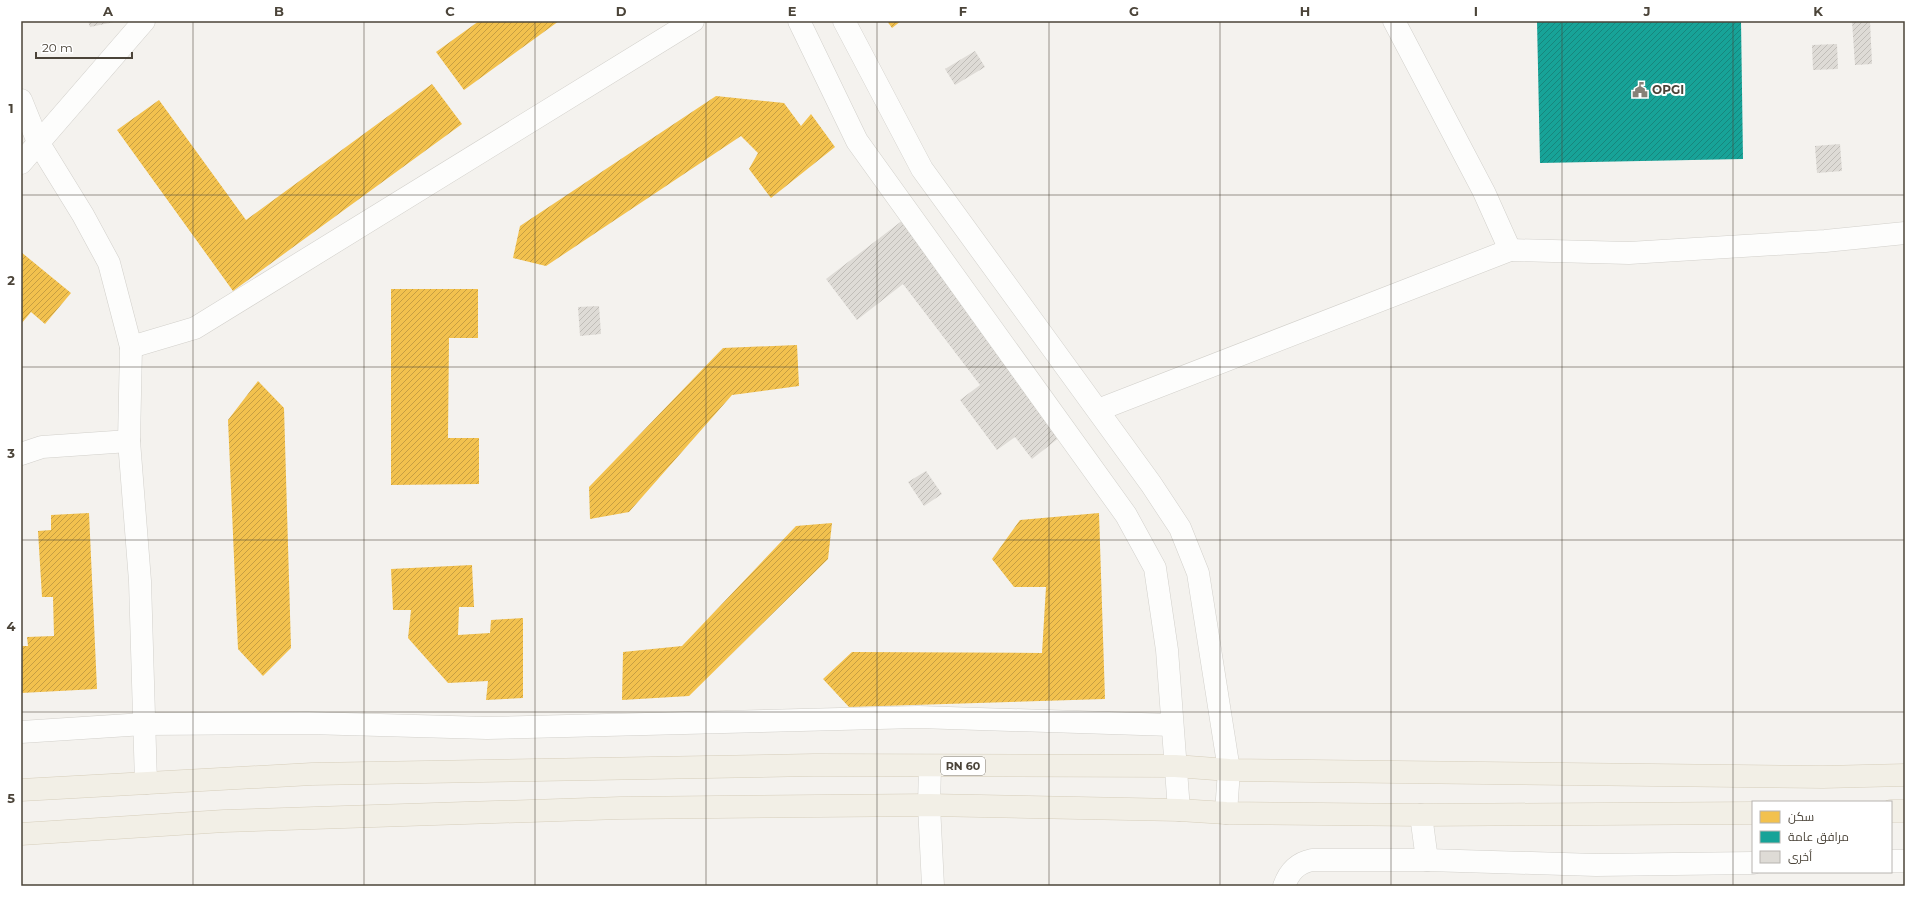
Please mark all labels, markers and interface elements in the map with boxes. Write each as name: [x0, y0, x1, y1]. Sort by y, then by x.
text: A: [102, 3, 114, 19]
text: B: [274, 3, 284, 19]
text: C: [445, 3, 455, 19]
text: D: [616, 3, 627, 19]
text: E: [788, 3, 797, 19]
text: F: [959, 3, 967, 19]
text: G: [1129, 3, 1139, 19]
text: H: [1300, 3, 1310, 19]
text: I: [1474, 3, 1478, 19]
text: J: [1642, 3, 1651, 19]
text: K: [1813, 3, 1823, 19]
scale bar: [36, 34, 132, 60]
text: 20 m: [42, 40, 73, 55]
public building icon: OPGI: [1631, 81, 1649, 99]
place label: OPGI: [1652, 82, 1684, 97]
text: 1: [8, 100, 14, 116]
text: 2: [7, 272, 15, 288]
text: 3: [6, 445, 15, 461]
text: 4: [7, 618, 16, 634]
road number: RN 60: [941, 757, 985, 775]
text: 5: [7, 790, 15, 806]
legend: [1752, 801, 1892, 873]
text: سكن: [1788, 809, 1814, 824]
text: مرافق عامة: [1788, 829, 1849, 844]
text: أخرى: [1788, 849, 1812, 864]

